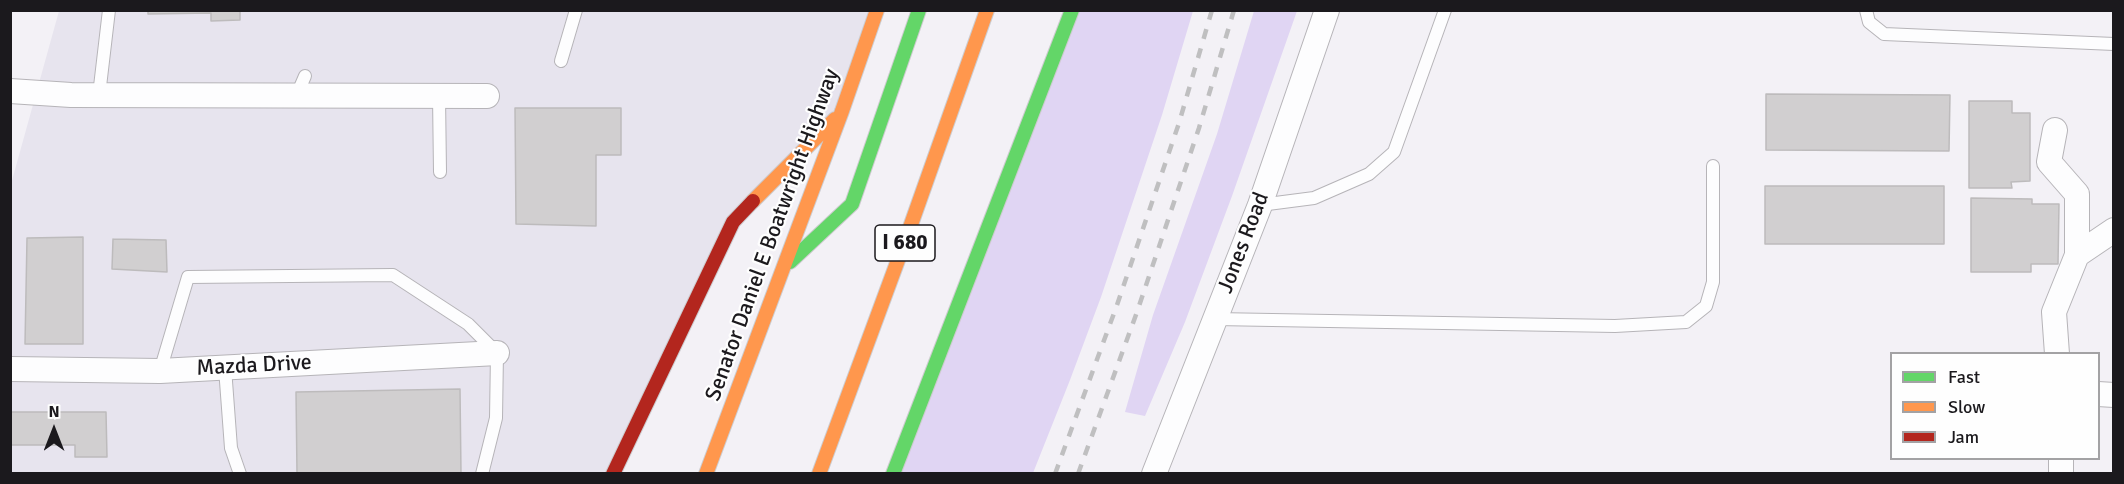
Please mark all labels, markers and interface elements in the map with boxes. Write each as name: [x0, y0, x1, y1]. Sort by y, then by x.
street label: Senator Daniel E Boatwright Highway: [700, 65, 846, 405]
street label: Jones Road: [1213, 189, 1275, 297]
road number: I 680: [875, 225, 935, 261]
street label: Mazda Drive: [196, 350, 312, 382]
legend: [1890, 352, 2100, 460]
text: Fast: [1948, 366, 1980, 388]
text: Slow: [1948, 396, 1985, 418]
north arrow: [24, 400, 84, 460]
text: N: [48, 402, 60, 422]
text: Jam: [1948, 426, 1979, 448]

